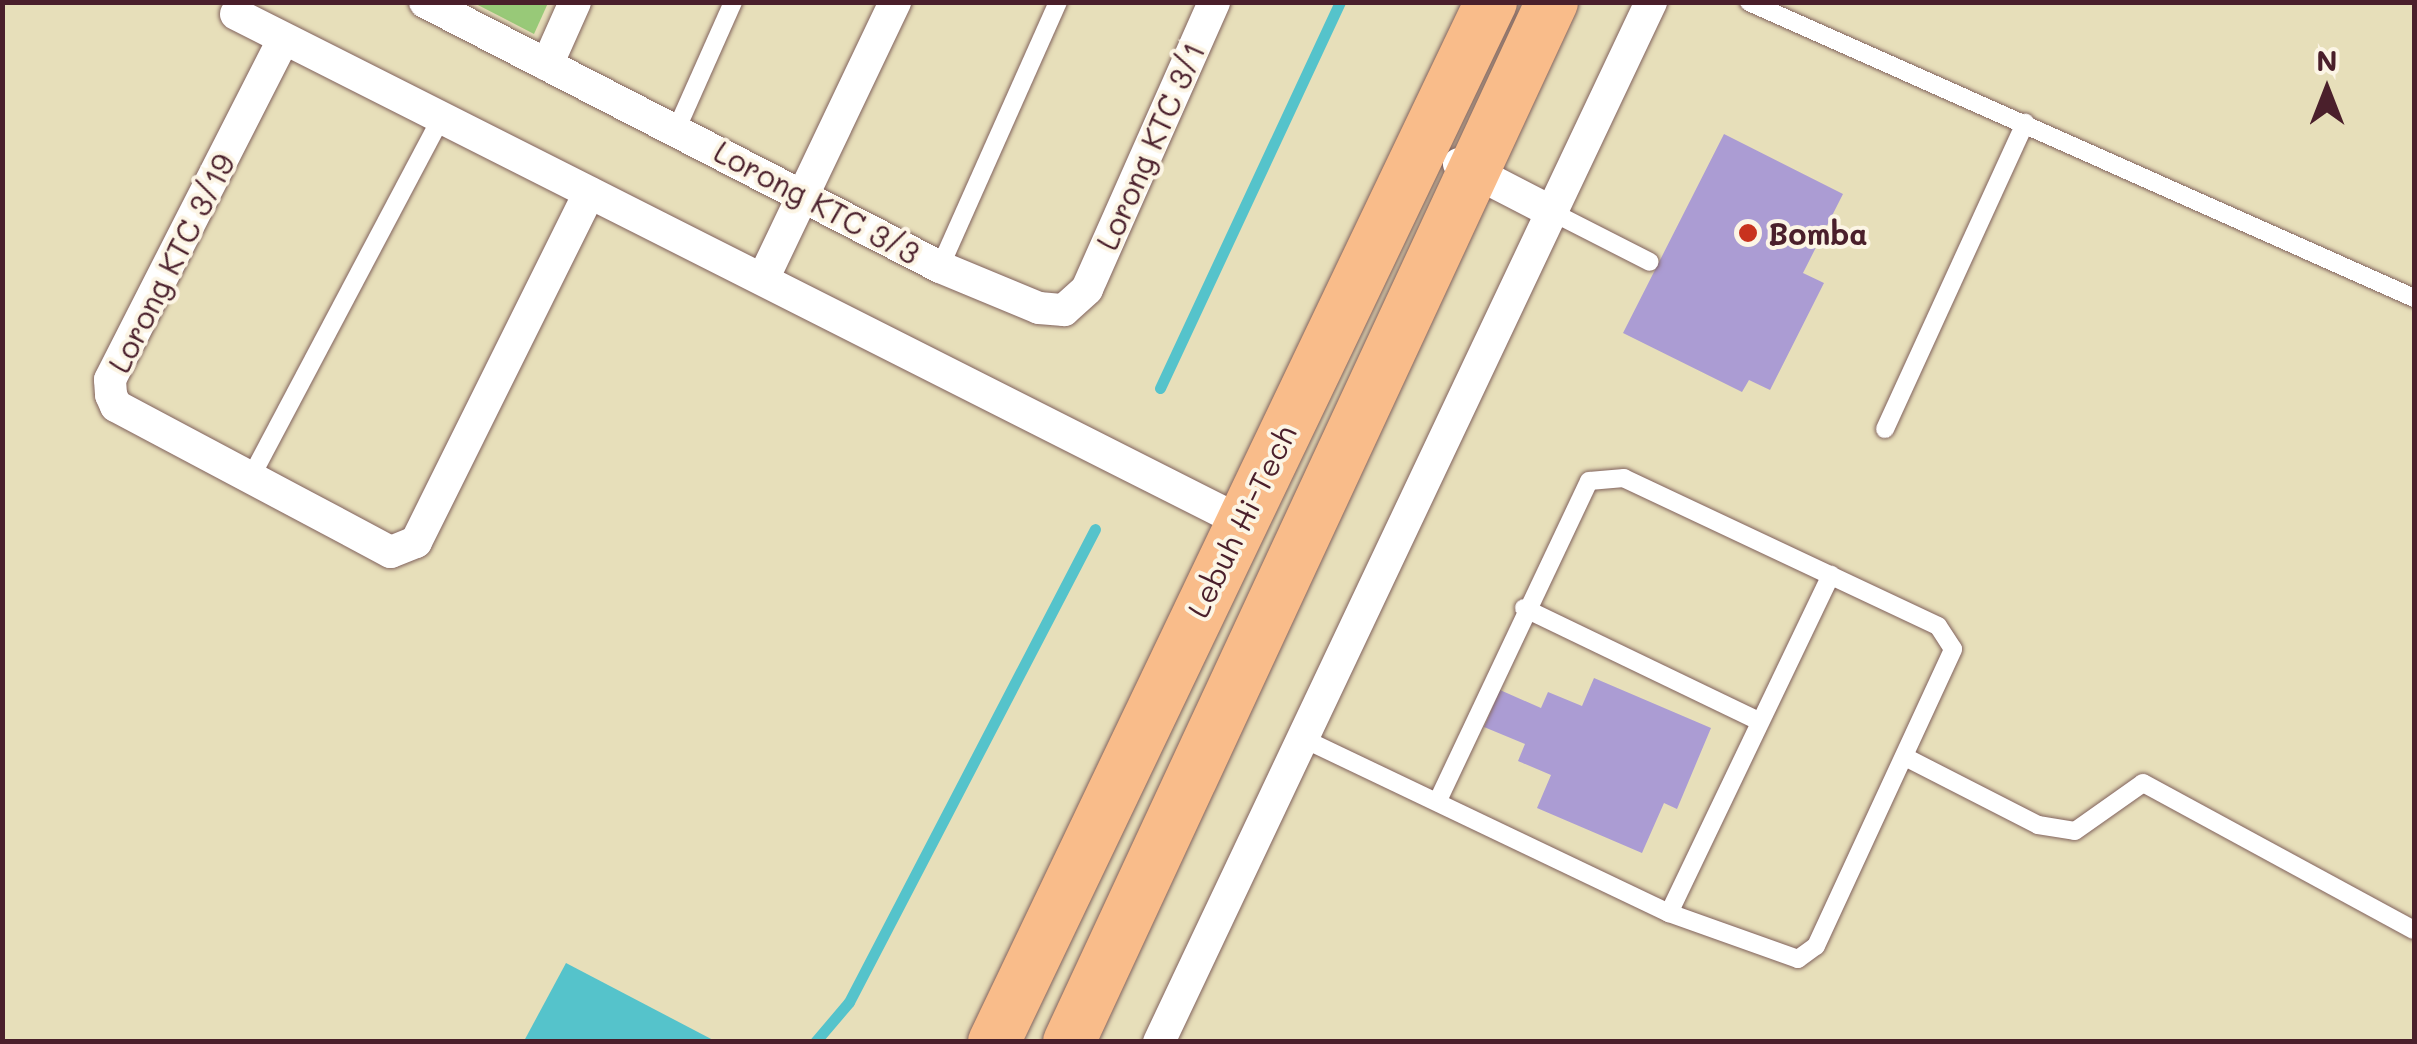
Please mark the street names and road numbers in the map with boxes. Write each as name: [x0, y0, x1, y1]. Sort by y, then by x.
street label: Lorong KTC 3/1: [1088, 37, 1212, 255]
street label: Lorong KTC 3/3: [708, 133, 926, 271]
street label: Lorong KTC 3/19: [100, 148, 242, 378]
street label: Lebuh Hi-Tech: [1179, 419, 1303, 623]

